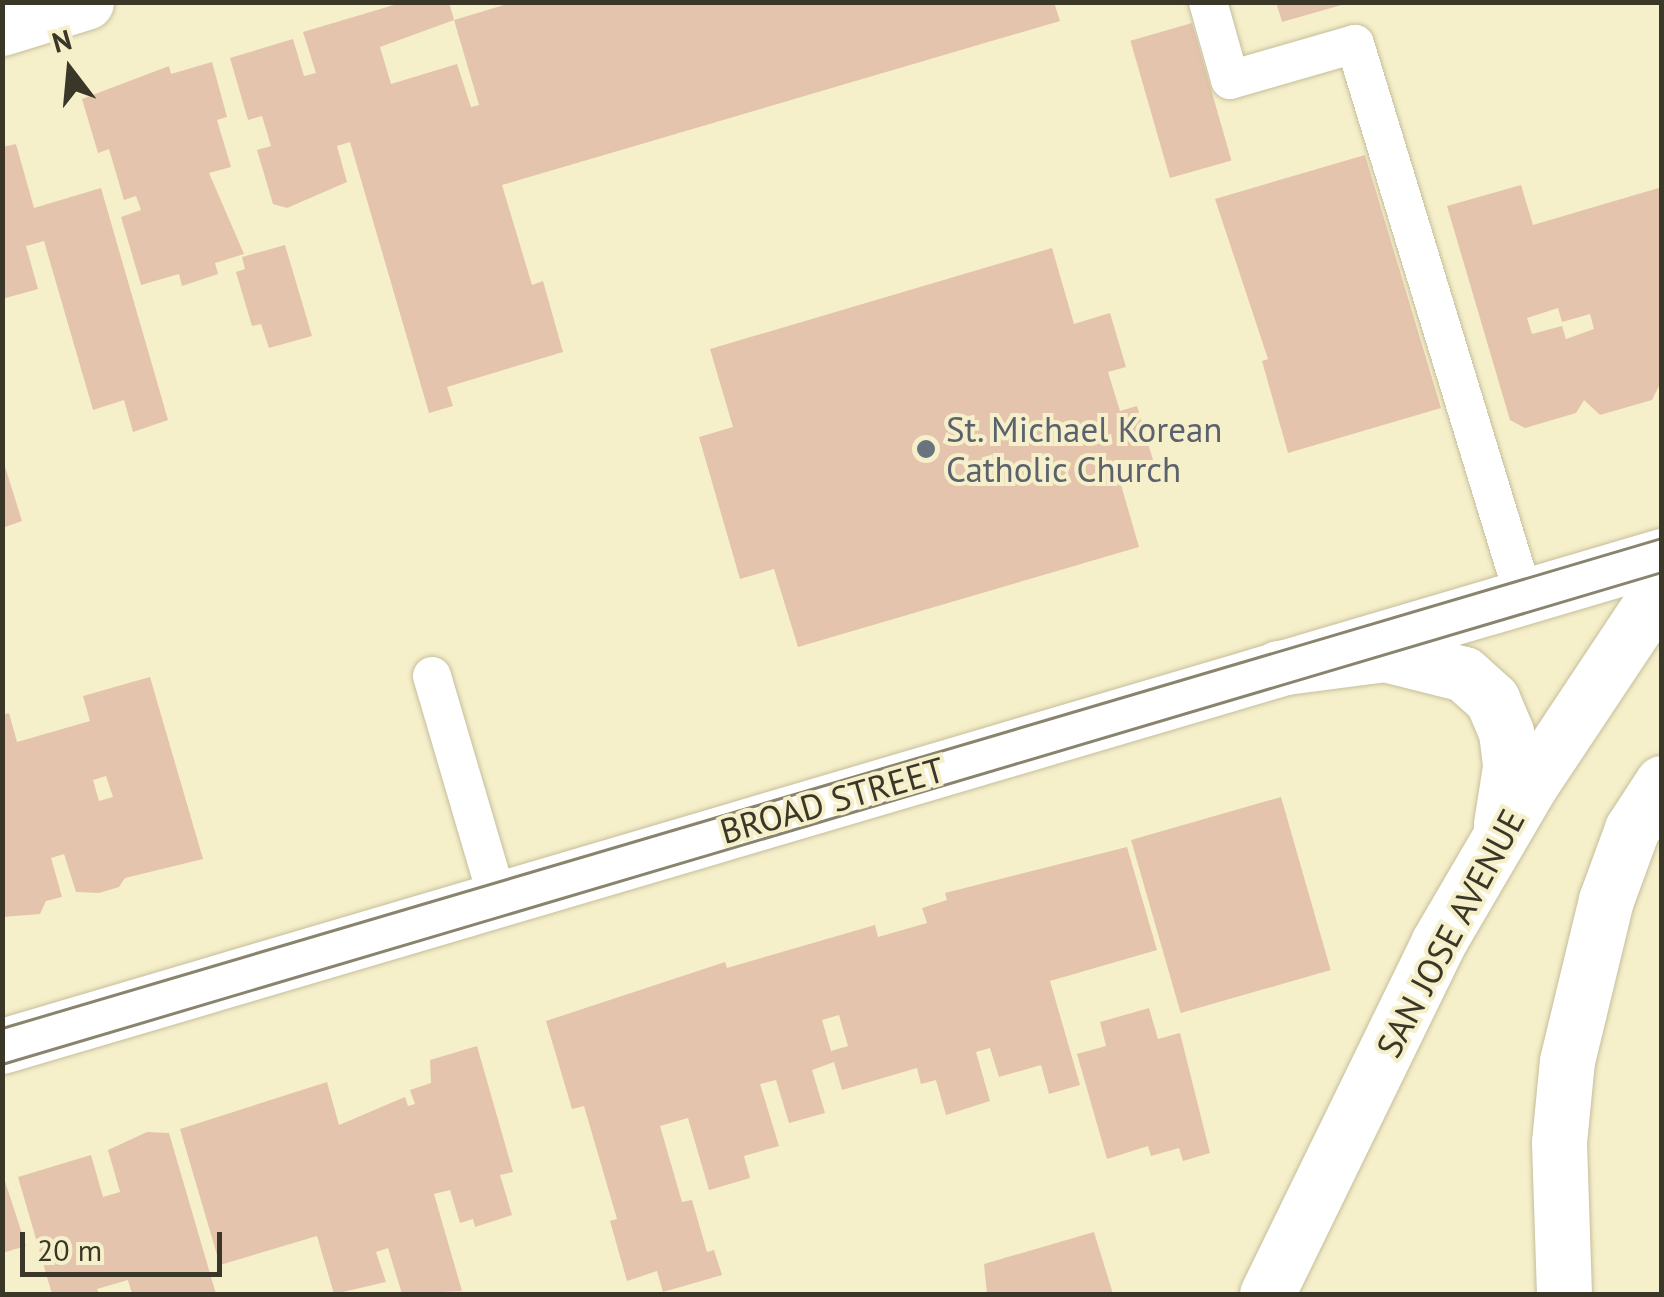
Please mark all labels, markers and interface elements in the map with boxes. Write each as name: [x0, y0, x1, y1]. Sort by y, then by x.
north arrow: [20, 20, 120, 120]
text: N: [48, 20, 76, 61]
place label: St. Michael Korean Catholic Church: [946, 408, 1225, 490]
marker: St. Michael Korean Catholic Church: [915, 438, 937, 460]
street label: BROAD STREET: [715, 748, 949, 852]
street label: SAN JOSE AVENUE: [1367, 802, 1533, 1064]
scale bar: [25, 1212, 228, 1274]
text: 20 m: [37, 1230, 102, 1269]

